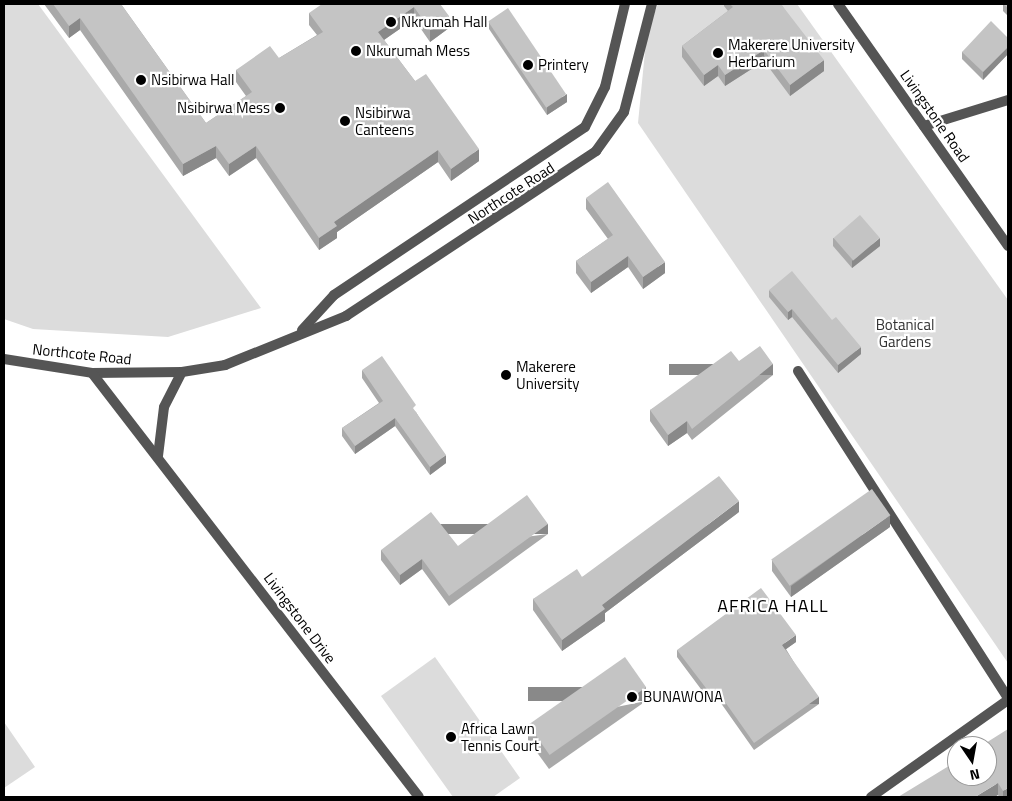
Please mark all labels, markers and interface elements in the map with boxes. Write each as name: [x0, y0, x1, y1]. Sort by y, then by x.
place label: Nkrumah Hall: [401, 13, 487, 31]
marker: Nkrumah Hall: [385, 16, 397, 28]
place label: Makerere University Herbarium: [728, 35, 855, 70]
place label: Nkurumah Mess: [366, 42, 470, 60]
marker: Nkurumah Mess: [350, 45, 362, 57]
marker: Makerere University Herbarium: [712, 47, 724, 59]
place label: Printery: [538, 56, 589, 74]
marker: Printery: [522, 59, 534, 71]
street label: Livingstone Road: [897, 66, 973, 166]
place label: Nsibirwa Hall: [151, 71, 235, 89]
marker: Nsibirwa Hall: [135, 74, 147, 86]
place label: Nsibirwa Mess: [177, 99, 270, 117]
marker: Nsibirwa Mess: [274, 102, 286, 114]
place label: Nsibirwa Canteens: [355, 103, 414, 138]
marker: Nsibirwa Canteens: [339, 115, 351, 127]
street label: Northcote Road: [464, 158, 558, 228]
park label: Botanical Gardens: [876, 315, 934, 350]
street label: Northcote Road: [32, 340, 132, 368]
place label: Makerere University: [516, 357, 580, 392]
marker: Makerere University: [500, 369, 512, 381]
street label: Livingstone Drive: [260, 569, 340, 667]
district label: AFRICA HALL: [716, 595, 830, 617]
place label: BUNAWONA: [643, 688, 723, 706]
marker: BUNAWONA: [625, 690, 639, 704]
place label: Africa Lawn Tennis Court: [461, 719, 539, 754]
marker: Africa Lawn Tennis Court: [445, 731, 457, 743]
north arrow: [947, 736, 997, 786]
text: N: [968, 764, 982, 786]

